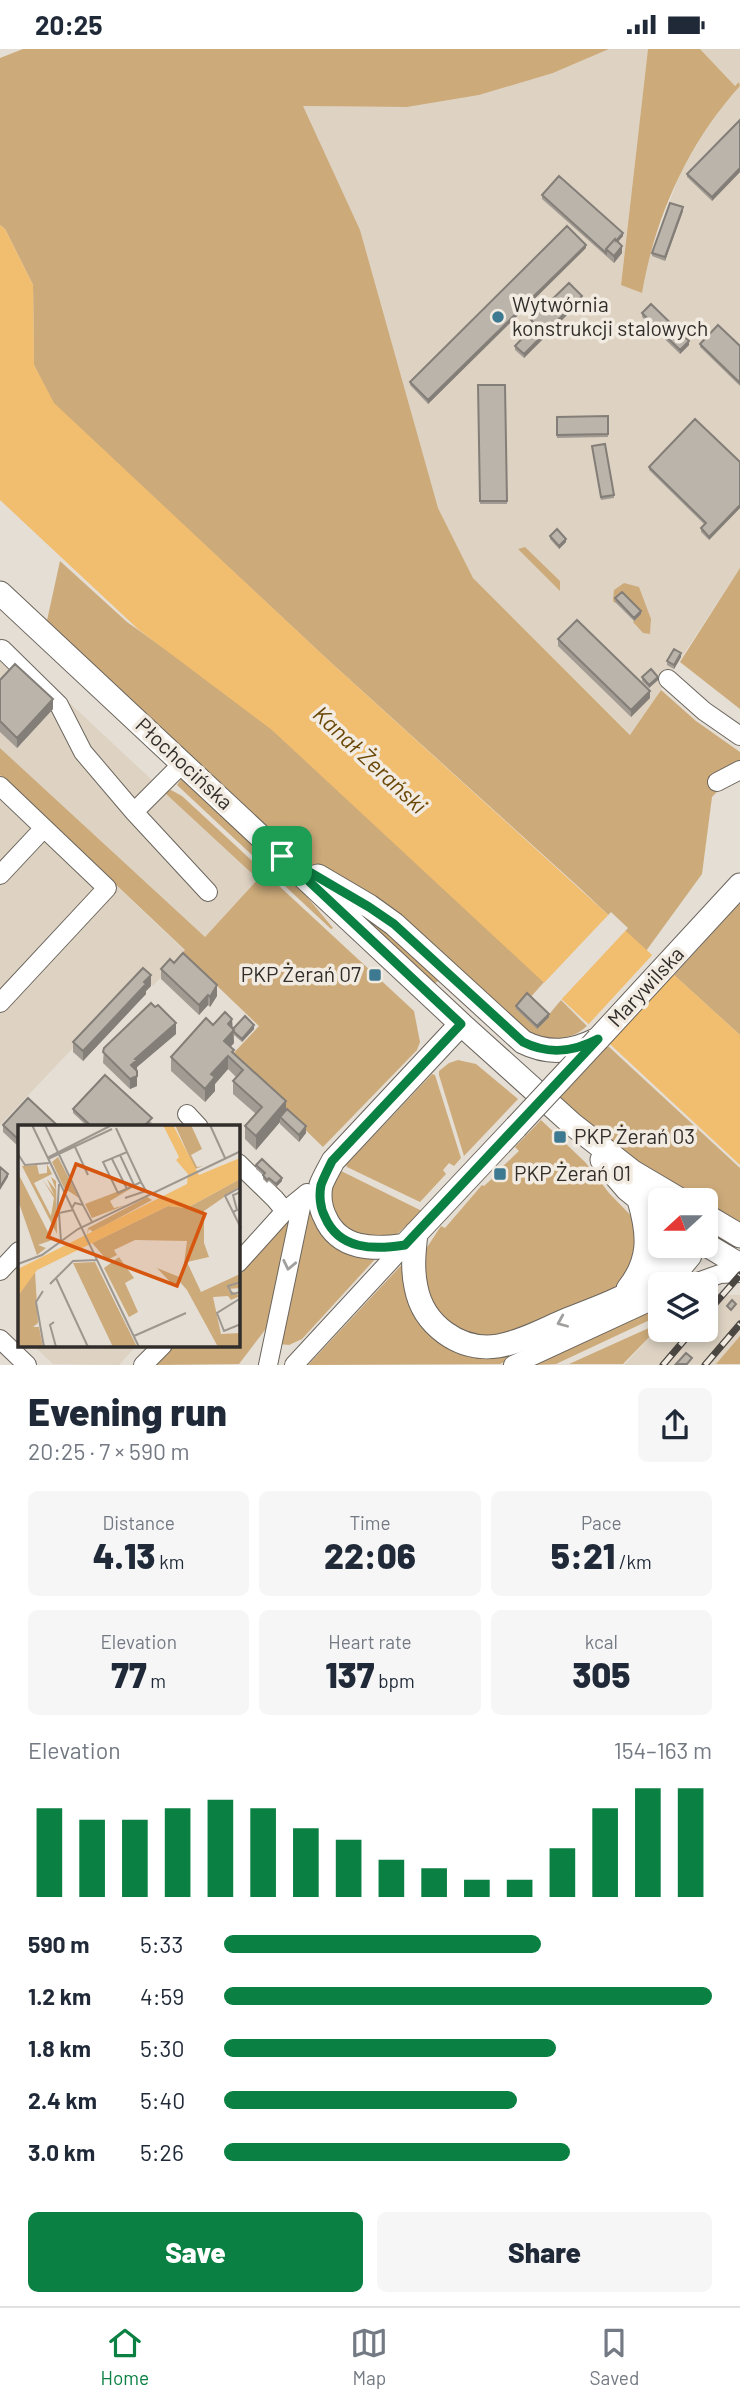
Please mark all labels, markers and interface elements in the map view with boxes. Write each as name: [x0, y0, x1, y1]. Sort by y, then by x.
text: 20:25: [35, 9, 102, 40]
place label: Wytwórnia konstrukcji stalowych: [512, 291, 708, 340]
marker: Wytwórnia konstrukcji stalowych: [490, 309, 506, 325]
water label: Kanał Żerański: [308, 699, 434, 819]
street label: Płochocińska: [131, 712, 239, 814]
pin: [252, 826, 312, 886]
icon: arrive: [263, 837, 301, 875]
street label: Marywilska: [602, 941, 688, 1031]
place label: PKP Żerań 07: [241, 961, 361, 986]
marker: PKP Żerań 07: [367, 967, 383, 983]
place label: PKP Żerań 03: [574, 1123, 695, 1148]
inset map: [18, 1125, 240, 1347]
marker: PKP Żerań 03: [552, 1129, 568, 1145]
place label: PKP Żerań 01: [514, 1160, 631, 1185]
marker: PKP Żerań 01: [492, 1166, 508, 1182]
north arrow: [648, 1188, 718, 1258]
map controls: [648, 1188, 718, 1342]
one-way arrow: [282, 1259, 297, 1271]
button: layers: [648, 1272, 718, 1342]
one-way arrow: [556, 1314, 569, 1328]
text: Evening run: [28, 1388, 227, 1434]
button: share: [638, 1388, 712, 1462]
text: 20:25 · 7 × 590 m: [28, 1437, 190, 1465]
text: Distance: [102, 1511, 175, 1534]
text: Time: [349, 1511, 391, 1534]
text: Pace: [581, 1511, 622, 1534]
text: 4.13: [93, 1534, 156, 1576]
text: 22:06: [324, 1534, 416, 1576]
text: 5:21: [551, 1534, 615, 1576]
text: km: [156, 1550, 185, 1573]
text: /km: [615, 1550, 652, 1573]
text: Elevation: [100, 1630, 177, 1653]
text: Heart rate: [328, 1630, 412, 1653]
text: kcal: [585, 1630, 618, 1653]
text: 77: [111, 1653, 147, 1695]
text: 137: [325, 1653, 374, 1695]
text: 305: [572, 1653, 630, 1695]
text: m: [147, 1669, 166, 1692]
text: bpm: [374, 1669, 415, 1692]
text: Elevation: [28, 1736, 121, 1764]
text: 154–163 m: [614, 1736, 712, 1764]
text: 590 m: [28, 1930, 90, 1958]
text: 5:33: [140, 1930, 183, 1958]
text: 1.2 km: [28, 1982, 91, 2010]
text: 4:59: [140, 1982, 184, 2010]
text: 1.8 km: [28, 2034, 91, 2062]
text: 5:30: [140, 2034, 184, 2062]
text: 2.4 km: [28, 2086, 97, 2114]
text: 5:40: [140, 2086, 185, 2114]
text: 3.0 km: [28, 2138, 95, 2166]
text: 5:26: [140, 2138, 184, 2166]
button: Save: [28, 2212, 363, 2292]
button: Share: [377, 2212, 712, 2292]
tab: Home: [101, 2324, 149, 2389]
tab: Map: [350, 2324, 388, 2389]
tab: Saved: [590, 2324, 639, 2389]

